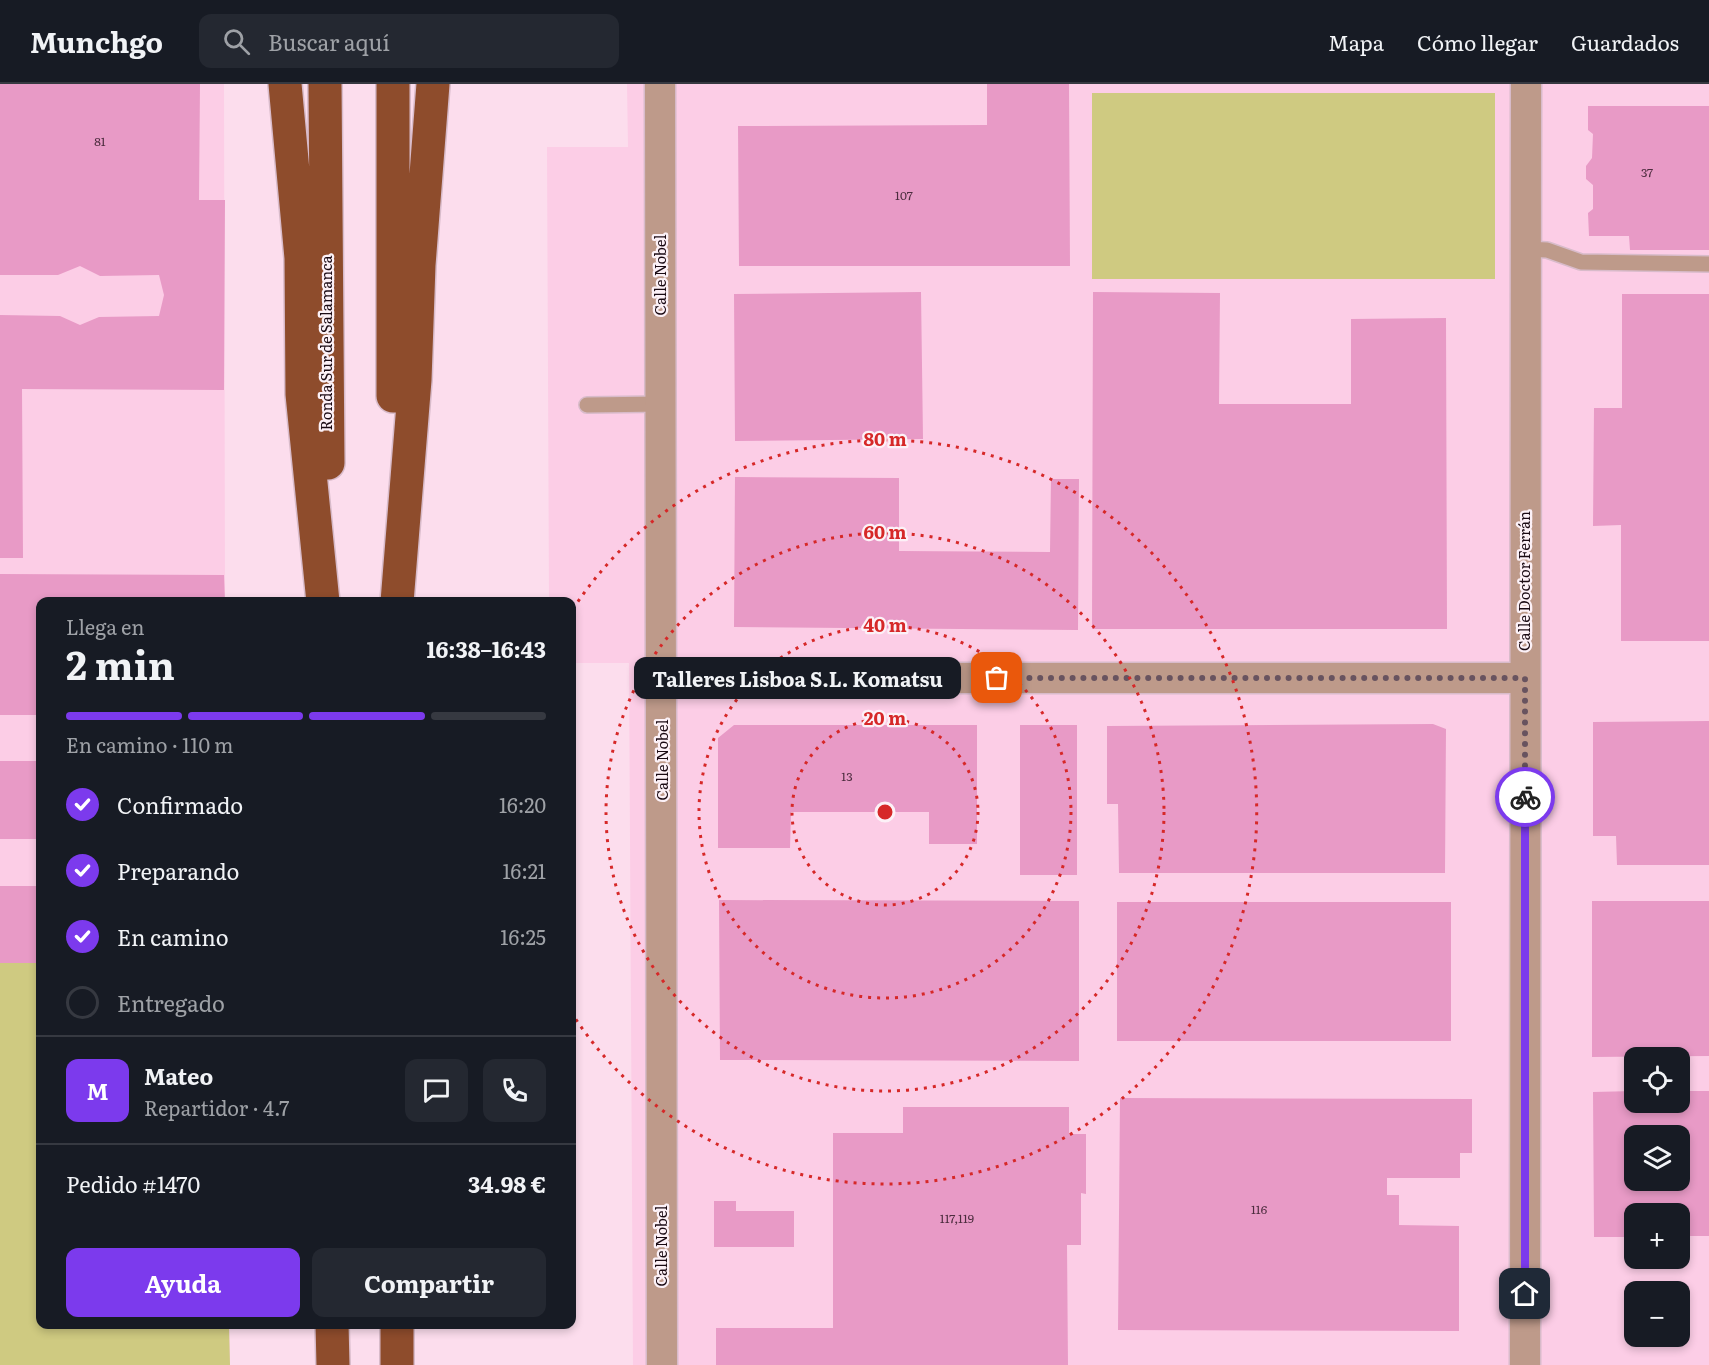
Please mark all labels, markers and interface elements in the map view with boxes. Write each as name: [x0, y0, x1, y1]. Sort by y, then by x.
search box: [199, 14, 619, 68]
text: Munchgo: [30, 20, 163, 62]
icon: search: [220, 25, 253, 58]
text: Buscar aquí: [268, 25, 390, 58]
text: Mapa: [1328, 26, 1384, 57]
text: Cómo llegar: [1417, 26, 1538, 57]
text: Guardados: [1571, 26, 1679, 57]
house number: 81: [94, 132, 106, 150]
house number: 37: [1641, 163, 1653, 181]
house number: 107: [895, 186, 913, 204]
street label: Calle Nobel: [648, 235, 671, 315]
street label: Ronda Sur de Salamanca: [314, 254, 337, 431]
text: 80 m: [863, 425, 907, 452]
street label: Calle Doctor Ferrán: [1512, 511, 1535, 651]
text: 60 m: [863, 518, 907, 545]
text: Llega en: [66, 611, 144, 641]
text: 40 m: [863, 611, 907, 638]
text: 16:38–16:43: [426, 632, 546, 665]
text: 2 min: [66, 634, 175, 692]
pin: [971, 652, 1022, 703]
callout: Talleres Lisboa S.L. Komatsu: [634, 657, 961, 699]
icon: bag: [980, 661, 1013, 694]
text: Talleres Lisboa S.L. Komatsu: [652, 663, 943, 693]
text: 20 m: [864, 704, 906, 731]
street label: Calle Nobel: [650, 720, 673, 800]
text: En camino · 110 m: [66, 729, 233, 759]
house number: 13: [841, 767, 853, 785]
courier: [1495, 767, 1555, 827]
icon: bike: [1509, 781, 1542, 814]
icon: check: [66, 788, 99, 821]
text: Confirmado: [117, 788, 243, 821]
text: 16:20: [499, 789, 546, 819]
centre of rings: [875, 802, 895, 822]
icon: check: [66, 854, 99, 887]
text: Preparando: [117, 854, 239, 887]
text: 16:21: [502, 855, 546, 885]
icon: check: [66, 920, 99, 953]
text: En camino: [117, 920, 229, 953]
text: 16:25: [500, 921, 546, 951]
text: Entregado: [117, 986, 225, 1019]
map controls: [1624, 1047, 1690, 1347]
button: locate: [1624, 1047, 1690, 1113]
text: Mateo: [144, 1059, 213, 1092]
button: chat: [405, 1059, 468, 1122]
button: phone: [483, 1059, 546, 1122]
text: M: [87, 1074, 108, 1107]
text: Repartidor · 4.7: [144, 1092, 290, 1122]
button: layers: [1624, 1125, 1690, 1191]
text: Pedido #1470: [66, 1167, 200, 1200]
text: 34.98 €: [468, 1167, 546, 1200]
house number: 116: [1251, 1200, 1268, 1218]
button: +: [1624, 1203, 1690, 1269]
street label: Calle Nobel: [649, 1206, 672, 1286]
house number: 117,119: [940, 1209, 974, 1227]
button: Ayuda: [66, 1248, 300, 1317]
button: Compartir: [312, 1248, 546, 1317]
pin: [1499, 1268, 1550, 1319]
icon: home: [1508, 1277, 1541, 1310]
button: −: [1624, 1281, 1690, 1347]

